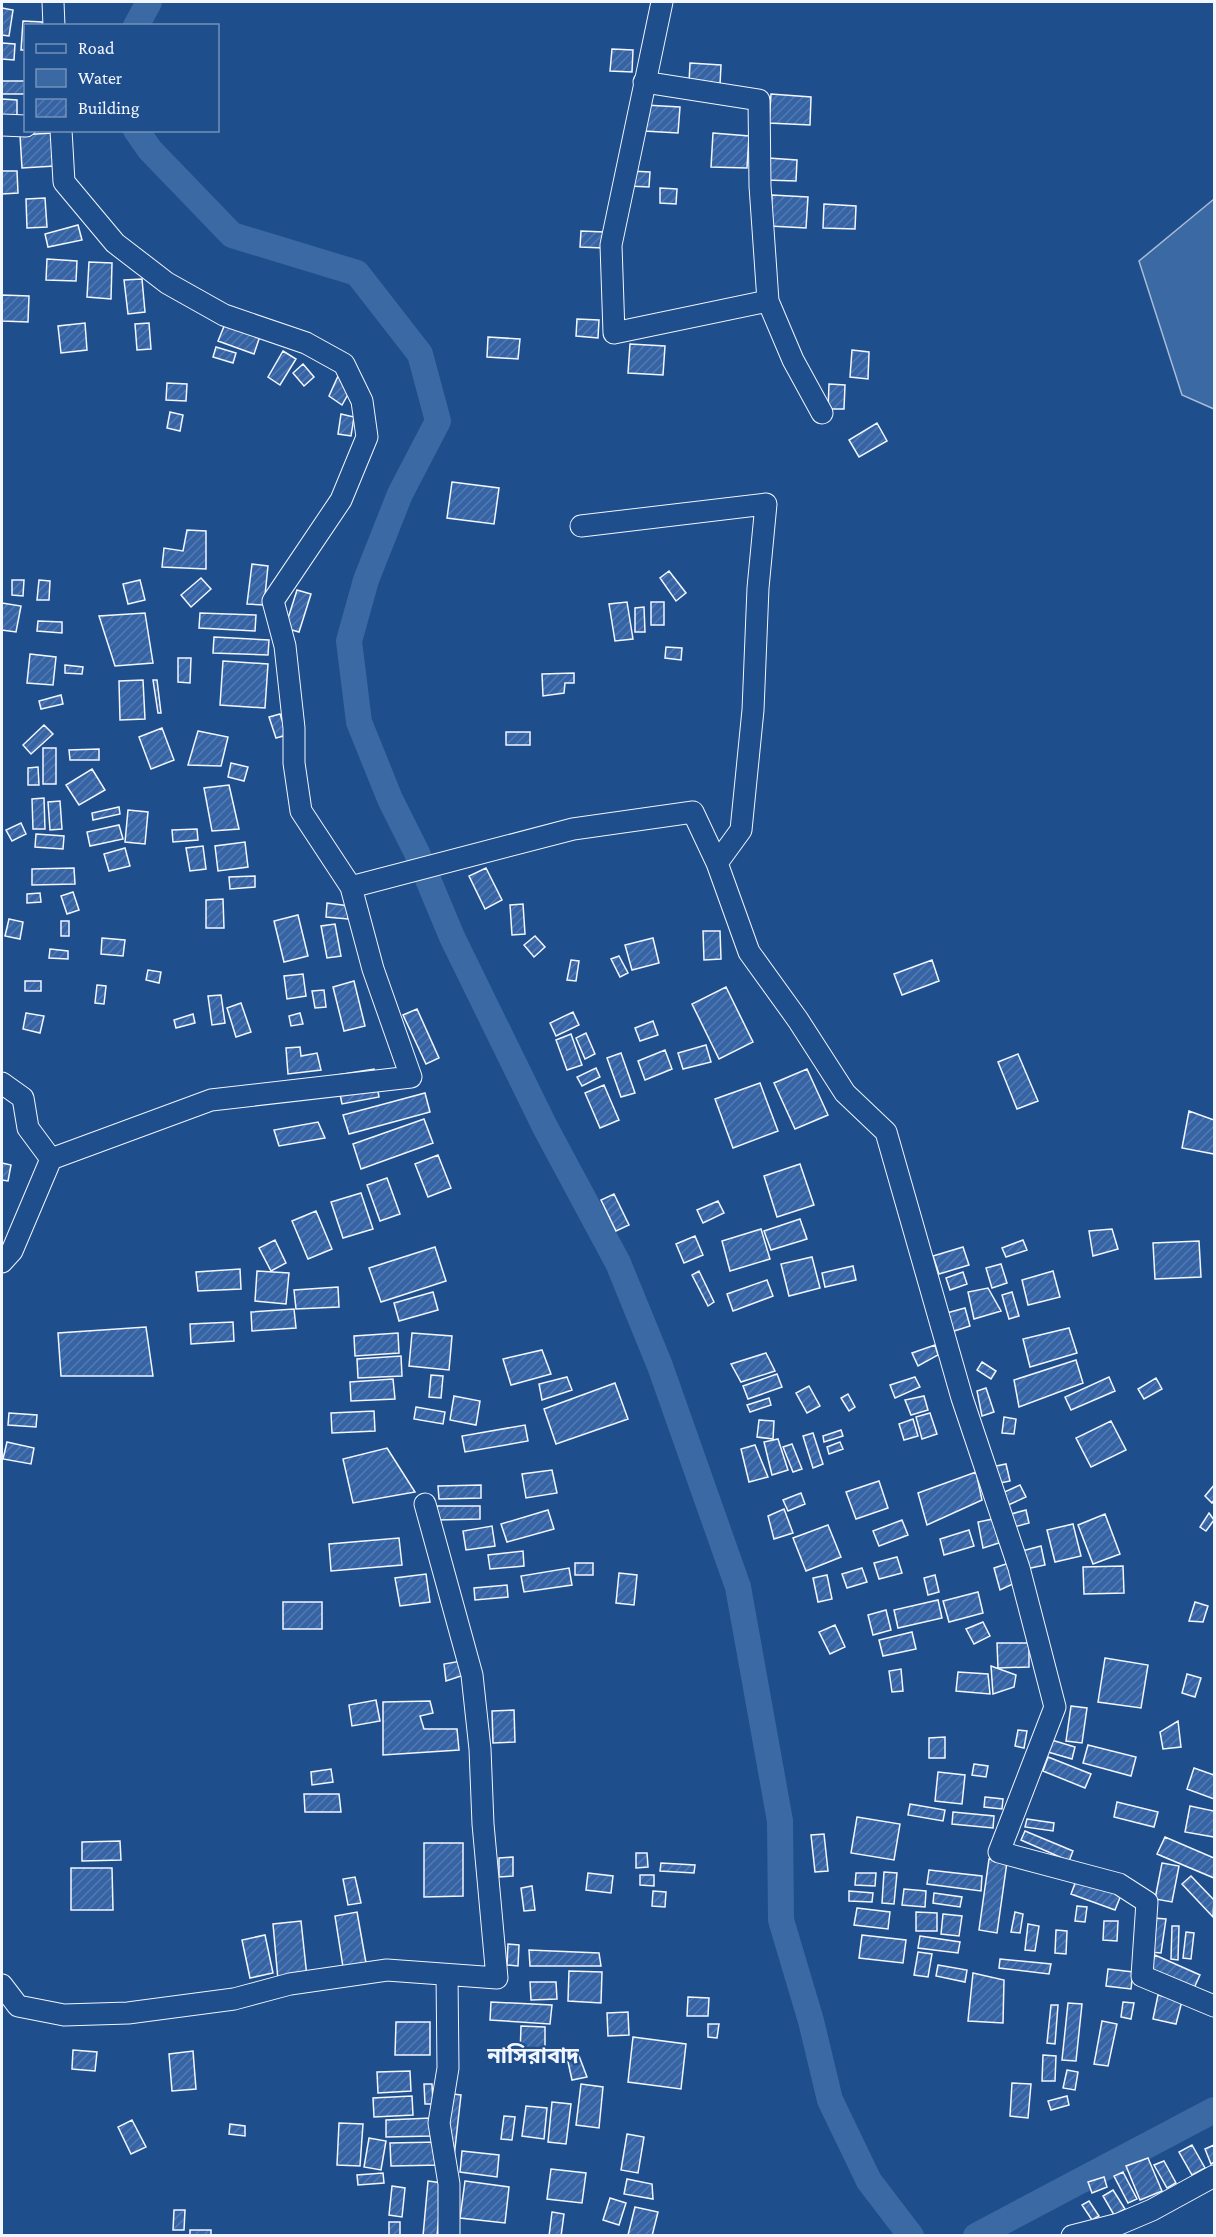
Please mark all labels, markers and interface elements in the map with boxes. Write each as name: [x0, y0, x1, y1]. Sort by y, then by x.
legend: [24, 24, 219, 132]
text: Road: [78, 38, 115, 58]
text: Water: [78, 68, 123, 88]
text: Building: [78, 98, 140, 118]
district label: নাসিরাবাদ: [486, 2043, 579, 2068]

